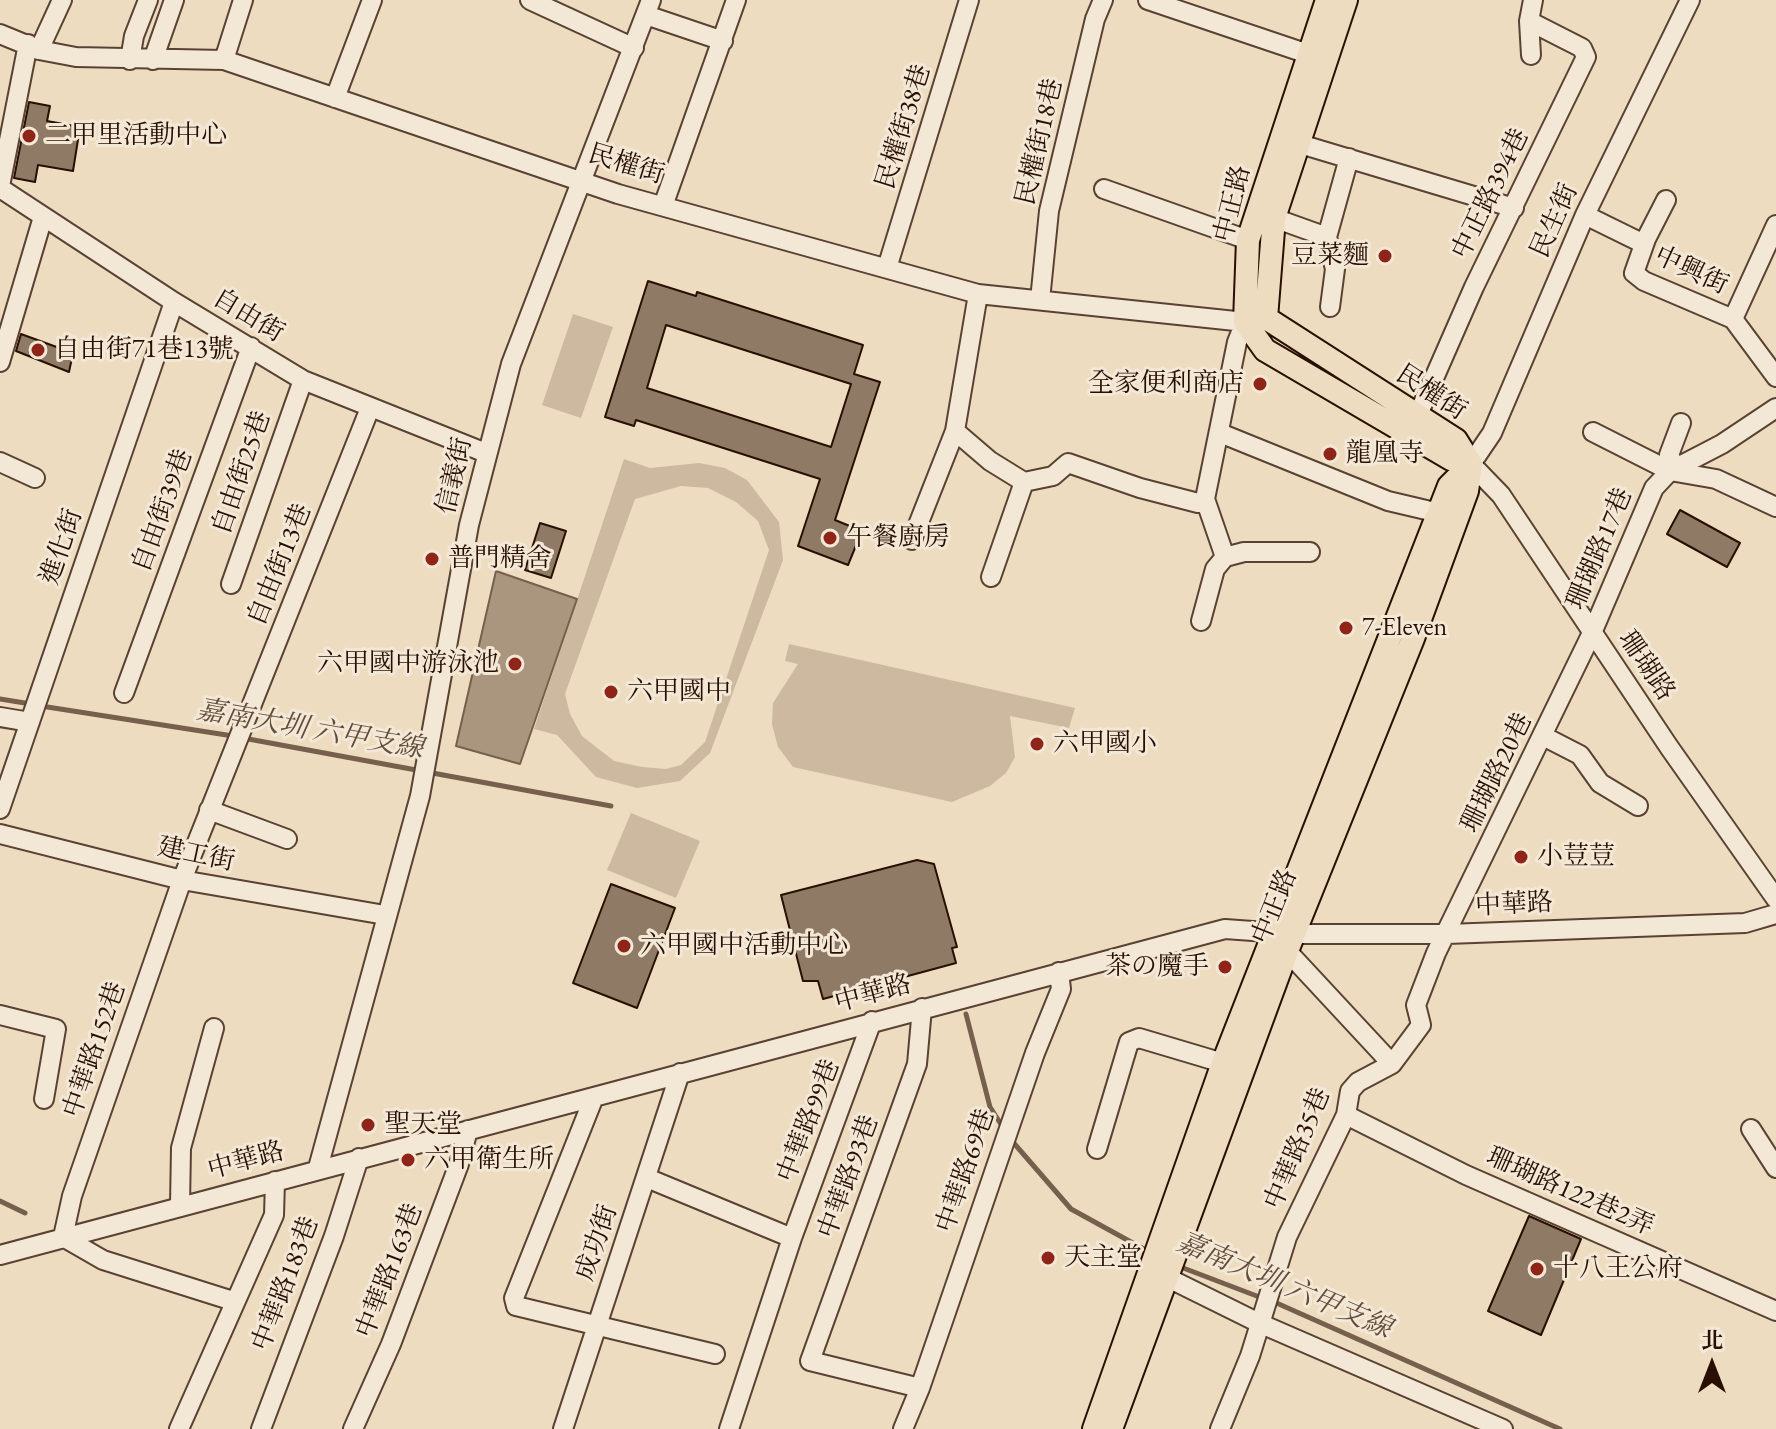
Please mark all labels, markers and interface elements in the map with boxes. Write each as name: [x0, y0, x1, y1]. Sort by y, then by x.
street label: 民權街38巷: [870, 61, 938, 193]
street label: 民權街18巷: [1010, 76, 1070, 208]
place label: 二甲里活動中心: [45, 120, 227, 152]
street label: 中正路394巷: [1446, 124, 1536, 264]
marker: 二甲里活動中心: [20, 127, 38, 145]
street label: 民權街: [584, 139, 668, 191]
street label: 中正路: [1208, 162, 1258, 246]
street label: 民生街: [1525, 179, 1585, 263]
place label: 豆菜麵: [1291, 240, 1369, 272]
street label: 中興街: [1649, 240, 1733, 302]
marker: 豆菜麵: [1376, 247, 1394, 265]
street label: 自由街: [207, 283, 289, 349]
place label: 自由街71巷13號: [54, 334, 234, 366]
marker: 自由街71巷13號: [29, 341, 47, 359]
street label: 民權街: [1390, 359, 1472, 427]
place label: 全家便利商店: [1088, 368, 1244, 400]
marker: 全家便利商店: [1251, 375, 1269, 393]
street label: 自由街25巷: [206, 407, 278, 539]
street label: 信義街: [431, 434, 479, 518]
place label: 龍凰寺: [1346, 438, 1424, 470]
street label: 自由街39巷: [126, 445, 200, 577]
marker: 龍凰寺: [1321, 445, 1339, 463]
street label: 珊瑚路17巷: [1560, 484, 1640, 614]
street label: 自由街13巷: [241, 499, 319, 631]
street label: 進化街: [35, 505, 89, 589]
place label: 午餐廚房: [846, 522, 950, 554]
marker: 午餐廚房: [821, 529, 839, 547]
place label: 普門精舍: [448, 543, 552, 575]
marker: 普門精舍: [423, 550, 441, 568]
place label: 7-Eleven: [1362, 612, 1447, 644]
marker: 7-Eleven: [1337, 619, 1355, 637]
street label: 珊瑚路: [1611, 625, 1681, 707]
place label: 六甲國中游泳池: [317, 648, 499, 680]
marker: 六甲國中游泳池: [506, 655, 524, 673]
place label: 六甲國中: [627, 676, 731, 708]
marker: 六甲國中: [602, 683, 620, 701]
water label: 嘉南大圳 六甲支線: [194, 694, 426, 766]
street label: 珊瑚路20巷: [1455, 708, 1539, 838]
place label: 六甲國小: [1053, 728, 1157, 760]
marker: 六甲國小: [1028, 735, 1046, 753]
street label: 建工街: [155, 832, 237, 878]
place label: 小荳荳: [1537, 841, 1615, 873]
marker: 小荳荳: [1512, 848, 1530, 866]
street label: 中正路: [1246, 865, 1304, 949]
street label: 中華路: [1474, 887, 1554, 923]
place label: 六甲國中活動中心: [640, 930, 848, 962]
marker: 六甲國中活動中心: [615, 937, 633, 955]
place label: 茶の魔手: [1105, 951, 1209, 983]
marker: 茶の魔手: [1216, 958, 1234, 976]
street label: 中華路: [831, 969, 915, 1019]
street label: 中華路152巷: [57, 978, 133, 1122]
street label: 中華路99巷: [771, 1055, 847, 1187]
street label: 中華路35巷: [1258, 1084, 1338, 1214]
street label: 中華路69巷: [930, 1105, 1002, 1237]
place label: 聖天堂: [384, 1109, 462, 1141]
street label: 中華路93巷: [812, 1111, 886, 1243]
marker: 聖天堂: [359, 1116, 377, 1134]
street label: 中華路: [204, 1136, 288, 1186]
street label: 珊瑚路122巷2弄: [1481, 1141, 1659, 1243]
place label: 六甲衛生所: [424, 1144, 554, 1176]
marker: 六甲衛生所: [399, 1151, 417, 1169]
street label: 中華路163巷: [350, 1199, 430, 1343]
street label: 成功街: [570, 1201, 624, 1285]
street label: 中華路183巷: [246, 1212, 326, 1356]
water label: 嘉南大圳 六甲支線: [1172, 1226, 1396, 1346]
place label: 天主堂: [1064, 1242, 1142, 1274]
marker: 天主堂: [1039, 1249, 1057, 1267]
place label: 十八王公府: [1553, 1253, 1683, 1285]
marker: 十八王公府: [1528, 1260, 1546, 1278]
north arrow: [1672, 1325, 1752, 1405]
text: 北: [1701, 1326, 1723, 1355]

